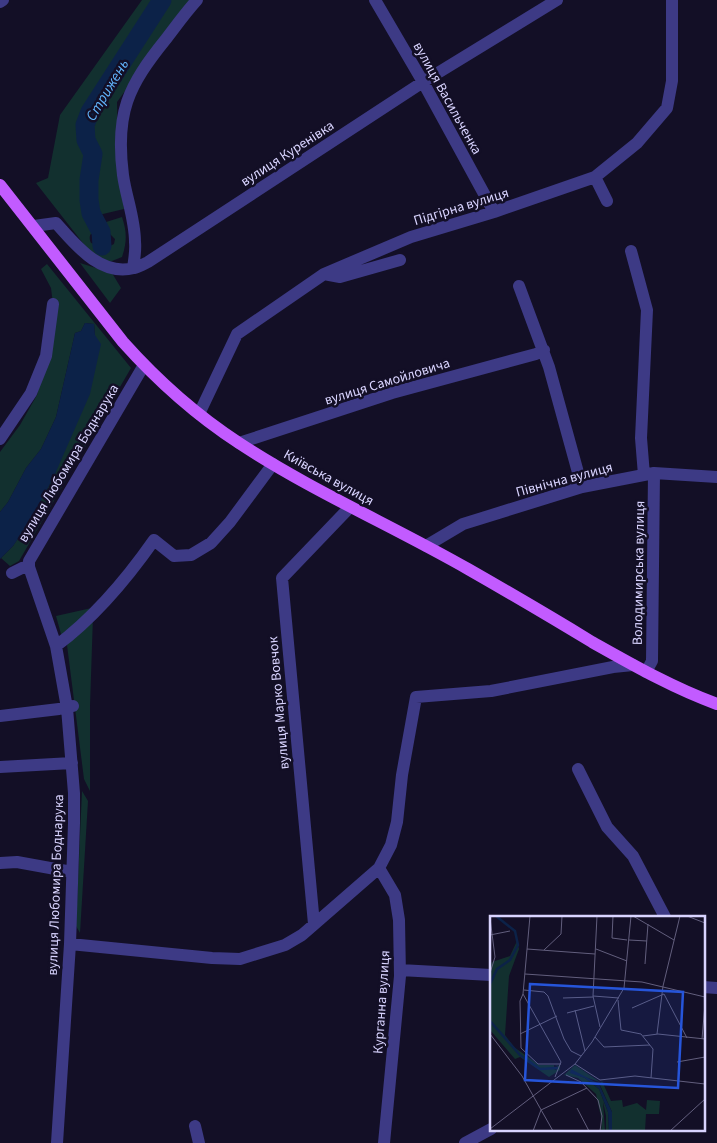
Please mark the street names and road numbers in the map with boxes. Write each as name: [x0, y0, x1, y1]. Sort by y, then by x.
street label: вулиця Васильченка: [408, 39, 486, 158]
street label: вулиця Куренівка: [237, 116, 338, 192]
street label: Підгірна вулиця: [411, 183, 511, 231]
street label: вулиця Самойловича: [322, 353, 453, 411]
street label: вулиця Любомира Боднарука: [14, 381, 124, 546]
street label: Київська вулиця: [280, 445, 377, 511]
street label: Північна вулиця: [514, 457, 615, 503]
street label: Володимирська вулиця: [628, 501, 650, 645]
street label: вулиця Марко Вовчок: [263, 636, 295, 770]
street label: вулиця Любомира Боднарука: [43, 794, 69, 976]
street label: Курганна вулиця: [368, 950, 396, 1055]

